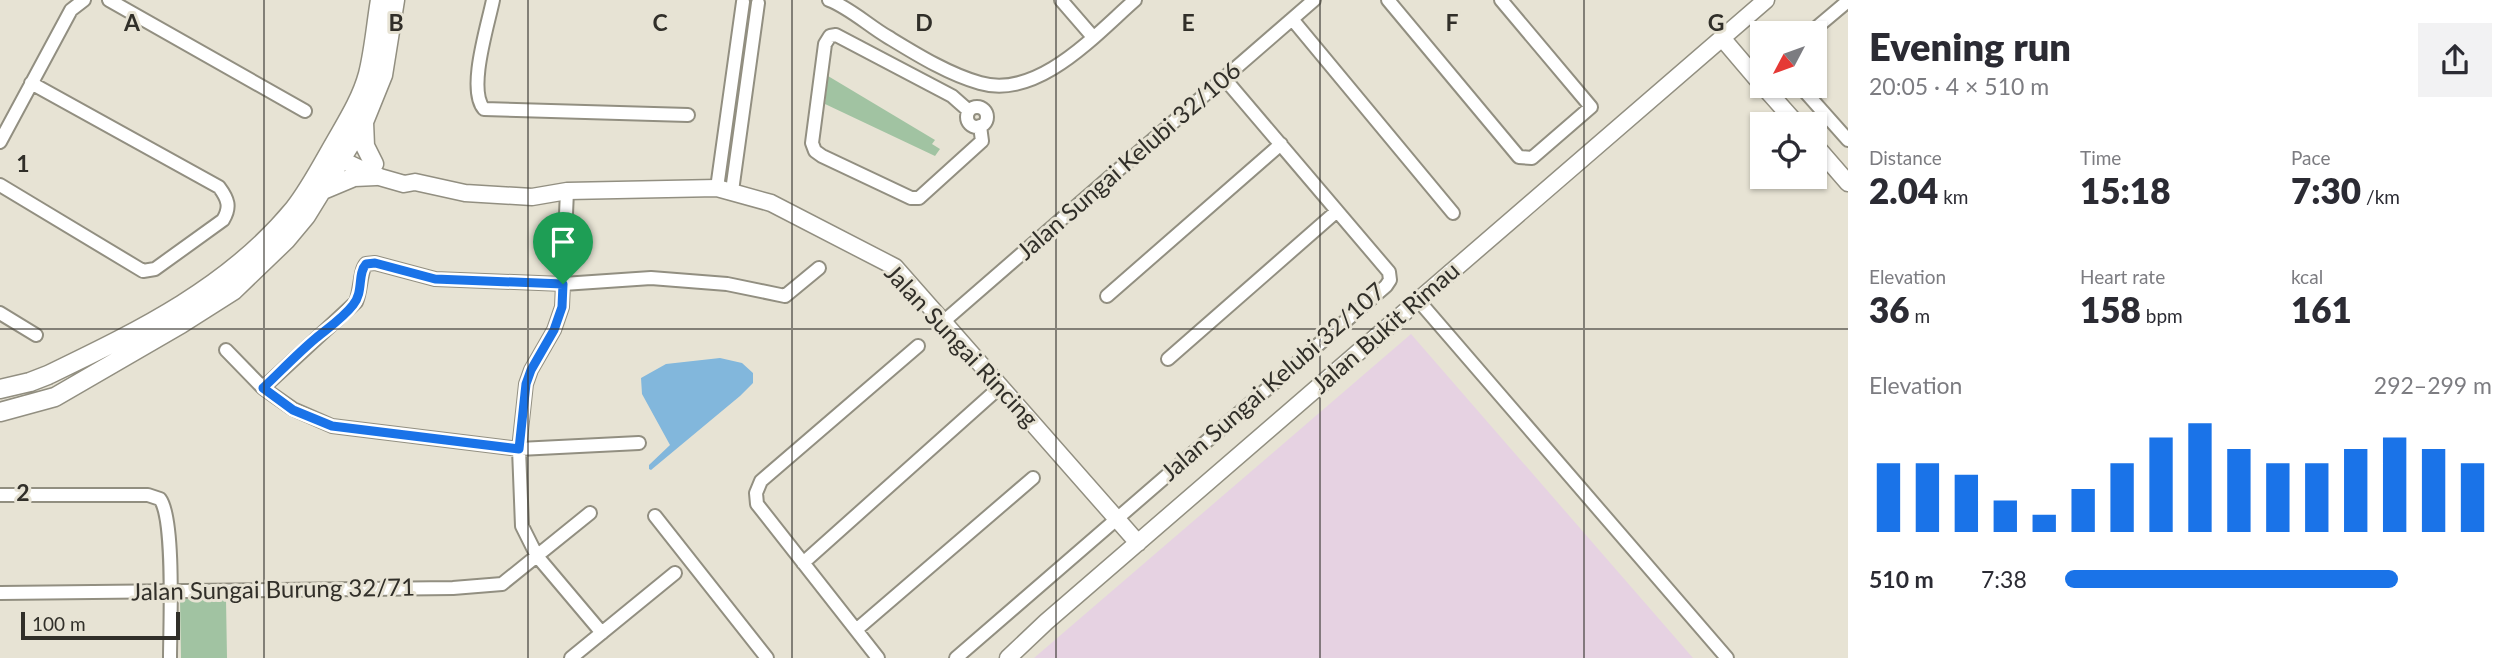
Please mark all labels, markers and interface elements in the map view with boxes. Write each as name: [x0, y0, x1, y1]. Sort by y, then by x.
text: A: [123, 8, 141, 36]
text: B: [388, 8, 404, 36]
text: C: [652, 8, 668, 36]
text: D: [915, 8, 933, 36]
text: E: [1181, 8, 1195, 36]
text: F: [1445, 8, 1459, 36]
text: G: [1708, 8, 1724, 36]
north arrow: [1750, 21, 1827, 98]
map controls: [1750, 21, 1827, 189]
text: Evening run: [1869, 23, 2071, 69]
button: share: [2418, 23, 2492, 97]
street label: Jalan Sungai Kelubi 32/106: [1010, 55, 1246, 265]
text: 20:05 · 4 × 510 m: [1869, 72, 2049, 100]
button: locate: [1750, 112, 1827, 189]
text: Distance: [1869, 146, 1942, 169]
text: Time: [2080, 146, 2121, 169]
text: Pace: [2291, 146, 2330, 169]
text: 1: [16, 149, 30, 177]
text: 2.04: [1869, 169, 1938, 211]
text: 15:18: [2080, 169, 2170, 211]
text: 7:30: [2291, 169, 2361, 211]
text: km: [1938, 185, 1968, 208]
text: /km: [2361, 185, 2400, 208]
pin: [533, 212, 593, 284]
icon: arrive: [544, 223, 582, 261]
street label: Jalan Bukit Rimau: [1305, 255, 1465, 399]
street label: Jalan Sungai Rincing: [879, 258, 1045, 432]
text: Elevation: [1869, 265, 1946, 288]
text: Heart rate: [2080, 265, 2165, 288]
text: kcal: [2291, 265, 2323, 288]
street label: Jalan Sungai Kelubi 32/107: [1154, 276, 1390, 486]
text: 36: [1869, 288, 1910, 330]
text: 158: [2080, 288, 2141, 330]
text: 161: [2291, 288, 2352, 330]
text: m: [1910, 304, 1930, 327]
text: bpm: [2141, 304, 2183, 327]
text: Elevation: [1869, 371, 1962, 399]
text: 292–299 m: [2374, 371, 2492, 399]
text: 2: [16, 478, 30, 506]
text: 510 m: [1869, 565, 1934, 593]
text: 7:38: [1981, 565, 2027, 593]
street label: Jalan Sungai Burung 32/71: [131, 572, 415, 605]
scale bar: [21, 609, 180, 641]
text: 100 m: [32, 612, 86, 635]

